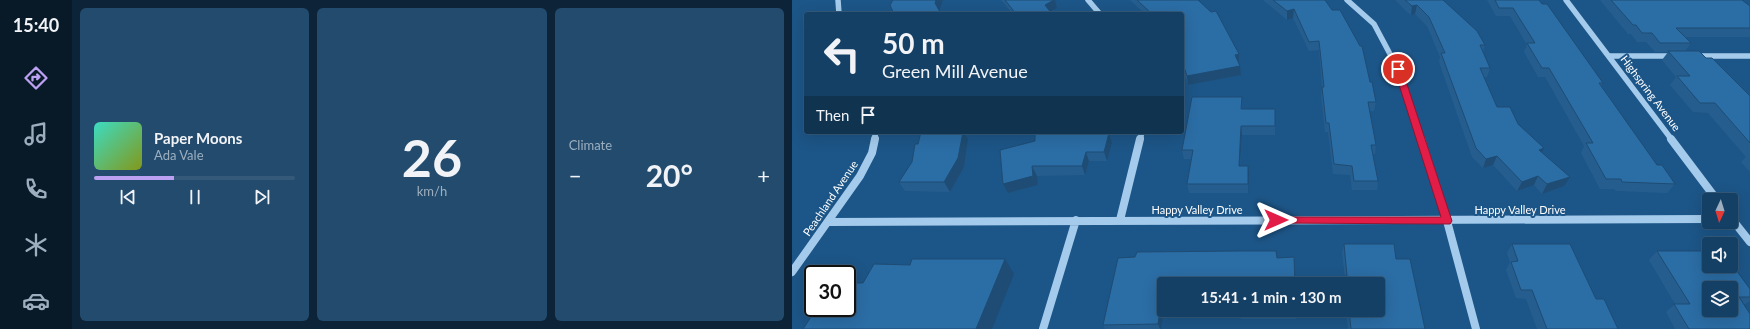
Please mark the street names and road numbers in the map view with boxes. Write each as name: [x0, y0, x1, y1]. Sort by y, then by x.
street label: Highspring Avenue: [1618, 53, 1684, 133]
street label: Peachland Avenue: [800, 158, 860, 238]
street label: Happy Valley Drive: [1151, 203, 1243, 216]
street label: Happy Valley Drive: [1474, 203, 1566, 216]

